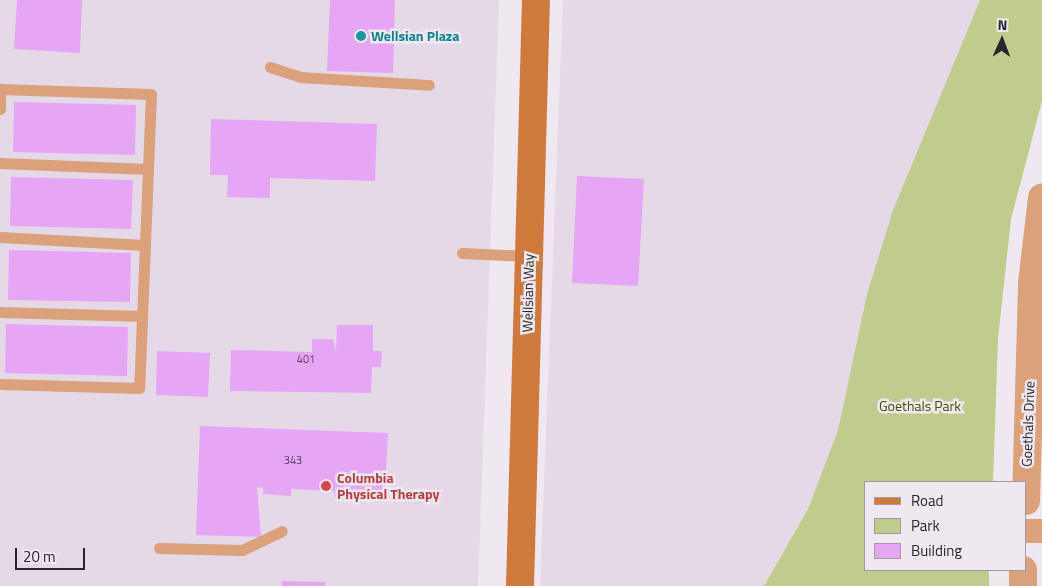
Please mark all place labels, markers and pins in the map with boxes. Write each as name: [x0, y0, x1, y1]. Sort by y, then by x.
place label: Wellsian Plaza: [371, 28, 459, 44]
marker: Wellsian Plaza: [355, 30, 367, 42]
place label: Columbia Physical Therapy: [337, 470, 439, 502]
marker: Columbia Physical Therapy: [319, 479, 333, 493]

